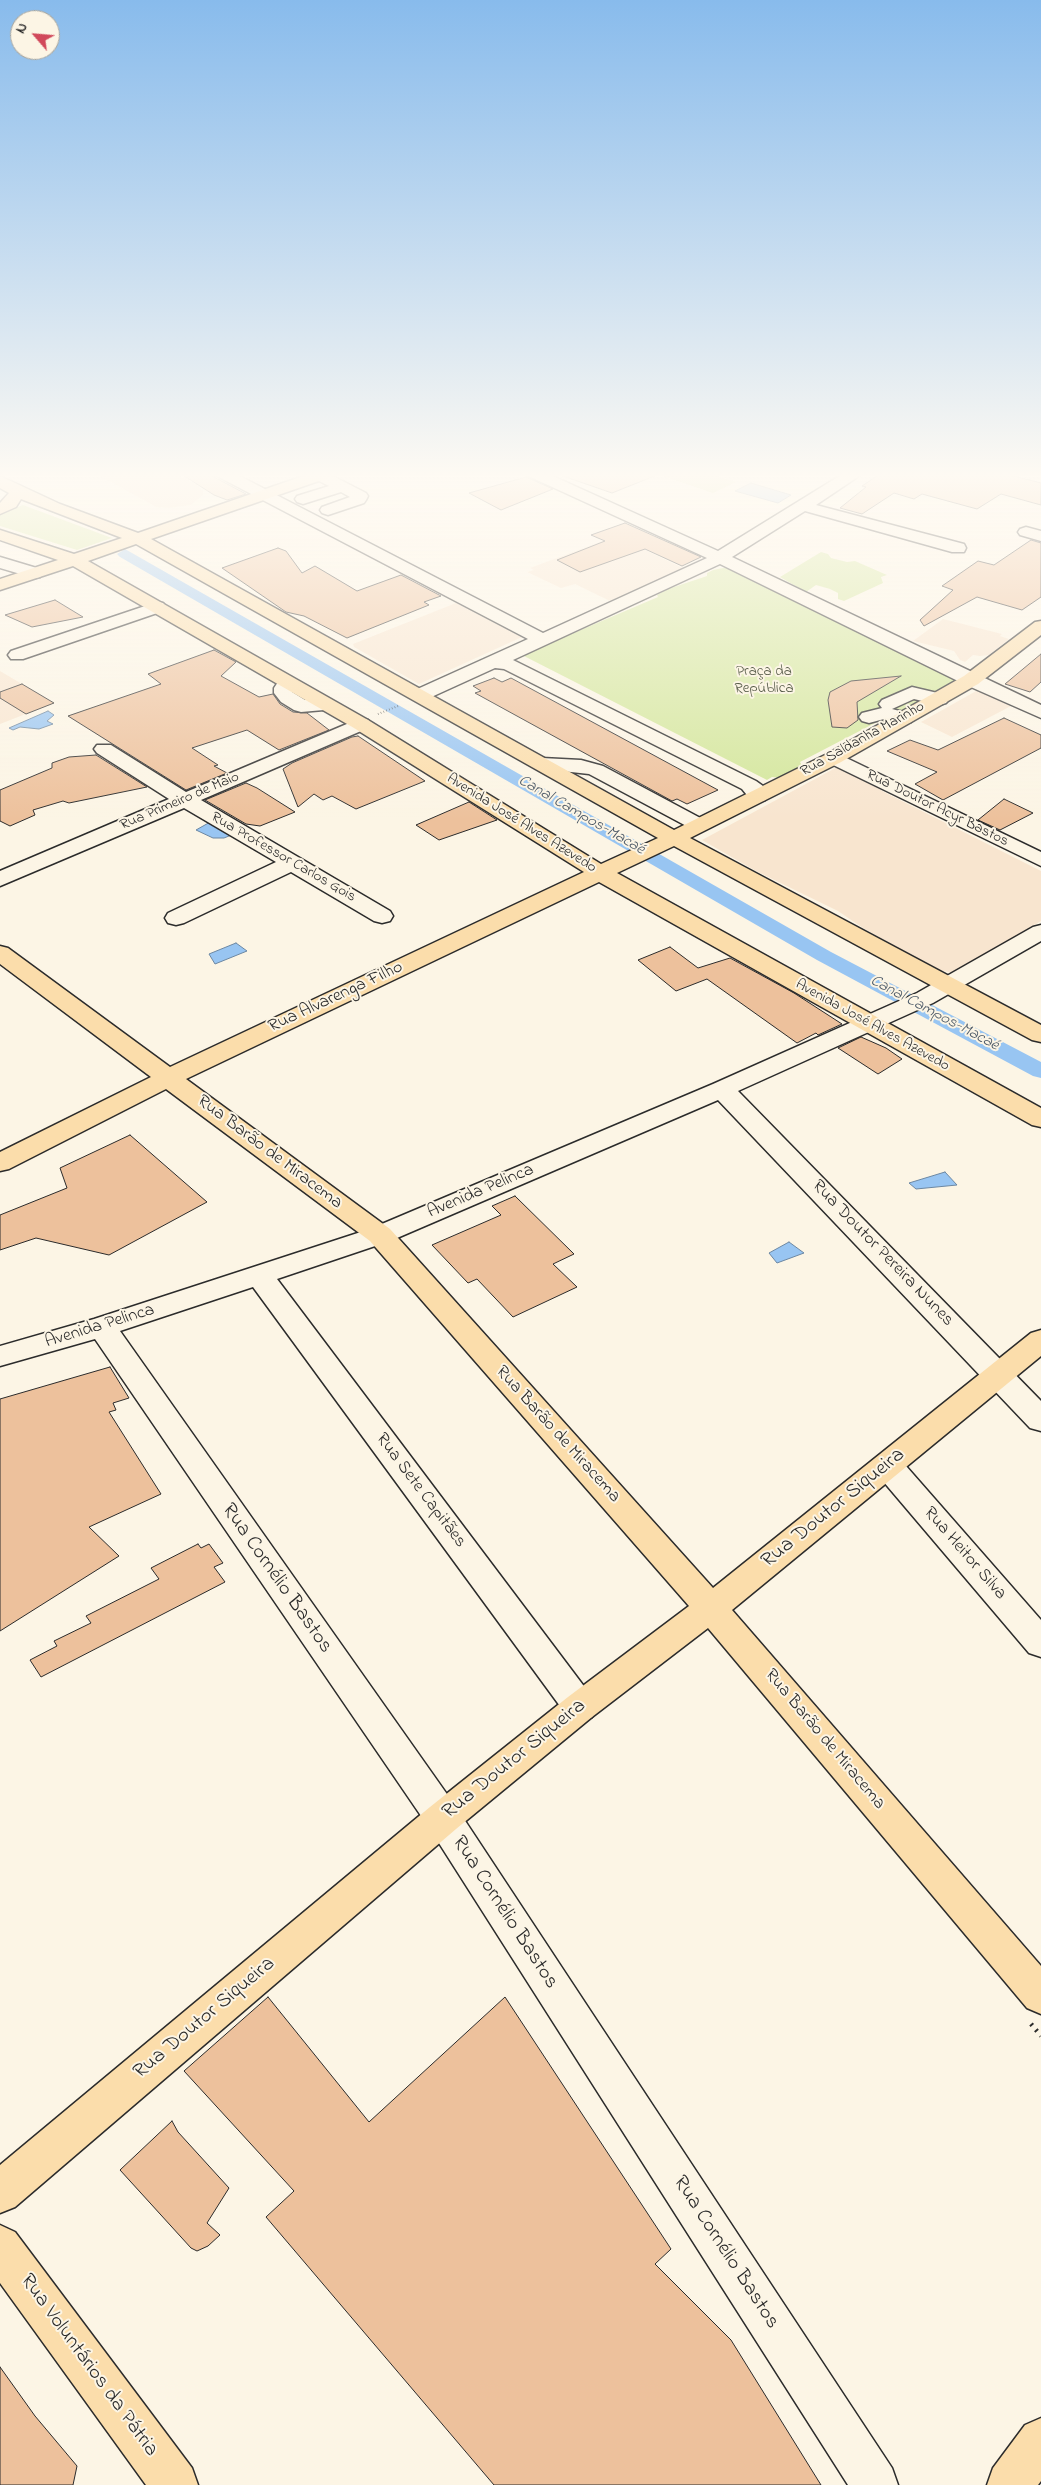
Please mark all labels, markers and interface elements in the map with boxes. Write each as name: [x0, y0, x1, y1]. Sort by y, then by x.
north arrow: [10, 10, 60, 60]
text: N: [11, 19, 34, 37]
park label: Praça da República: [734, 664, 794, 699]
street label: Rua Saldanha Marinho: [798, 699, 928, 781]
street label: Rua Doutor Acyr Bastos: [863, 767, 1011, 851]
street label: Rua Primeiro de Maio: [118, 769, 242, 835]
street label: Avenida José Alves Azevedo: [443, 770, 599, 878]
water label: Canal Campos-Macaé: [514, 772, 648, 860]
street label: Rua Professor Carlos Gois: [207, 809, 359, 907]
street label: Rua Alvarenga Filho: [265, 957, 407, 1039]
water label: Canal Campos-Macaé: [866, 972, 1002, 1056]
street label: Avenida José Alves Azevedo: [792, 976, 952, 1076]
street label: Rua Barão de Miracema: [192, 1091, 346, 1215]
street label: Avenida Pelinca: [425, 1160, 537, 1224]
street label: Rua Doutor Pereira Nunes: [806, 1176, 958, 1332]
street label: Avenida Pelinca: [43, 1300, 157, 1354]
street label: Rua Barão de Miracema: [490, 1362, 624, 1508]
street label: Rua Sete Capitães: [370, 1430, 470, 1552]
street label: Rua Doutor Siqueira: [757, 1443, 911, 1575]
street label: Rua Cornélio Bastos: [215, 1499, 337, 1659]
street label: Rua Heitor Silva: [918, 1503, 1010, 1605]
street label: Rua Barão de Miracema: [759, 1665, 889, 1815]
street label: Rua Doutor Siqueira: [438, 1694, 592, 1826]
street label: Rua Cornélio Bastos: [445, 1832, 563, 1994]
street label: Rua Doutor Siqueira: [129, 1952, 281, 2086]
street label: Rua Cornélio Bastos: [666, 2172, 784, 2334]
street label: Rua Voluntários da Pátria: [13, 2270, 163, 2462]

